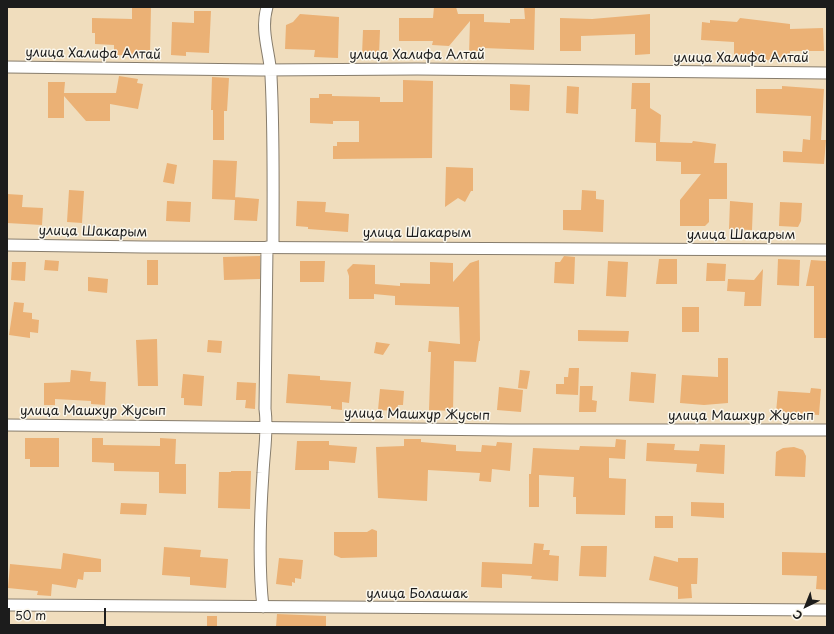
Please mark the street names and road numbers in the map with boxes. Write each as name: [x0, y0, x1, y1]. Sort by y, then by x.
street label: улица Халифа Алтай: [25, 45, 161, 63]
street label: улица Халифа Алтай: [349, 47, 485, 63]
street label: улица Халифа Алтай: [673, 50, 809, 66]
street label: улица Шакарым: [39, 223, 147, 241]
street label: улица Шакарым: [363, 225, 471, 241]
street label: улица Шакарым: [687, 227, 795, 243]
street label: улица Машхур Жусып: [20, 403, 166, 419]
street label: улица Машхур Жусып: [344, 406, 490, 424]
street label: улица Машхур Жусып: [668, 408, 814, 424]
street label: улица Болашак: [366, 586, 468, 602]

